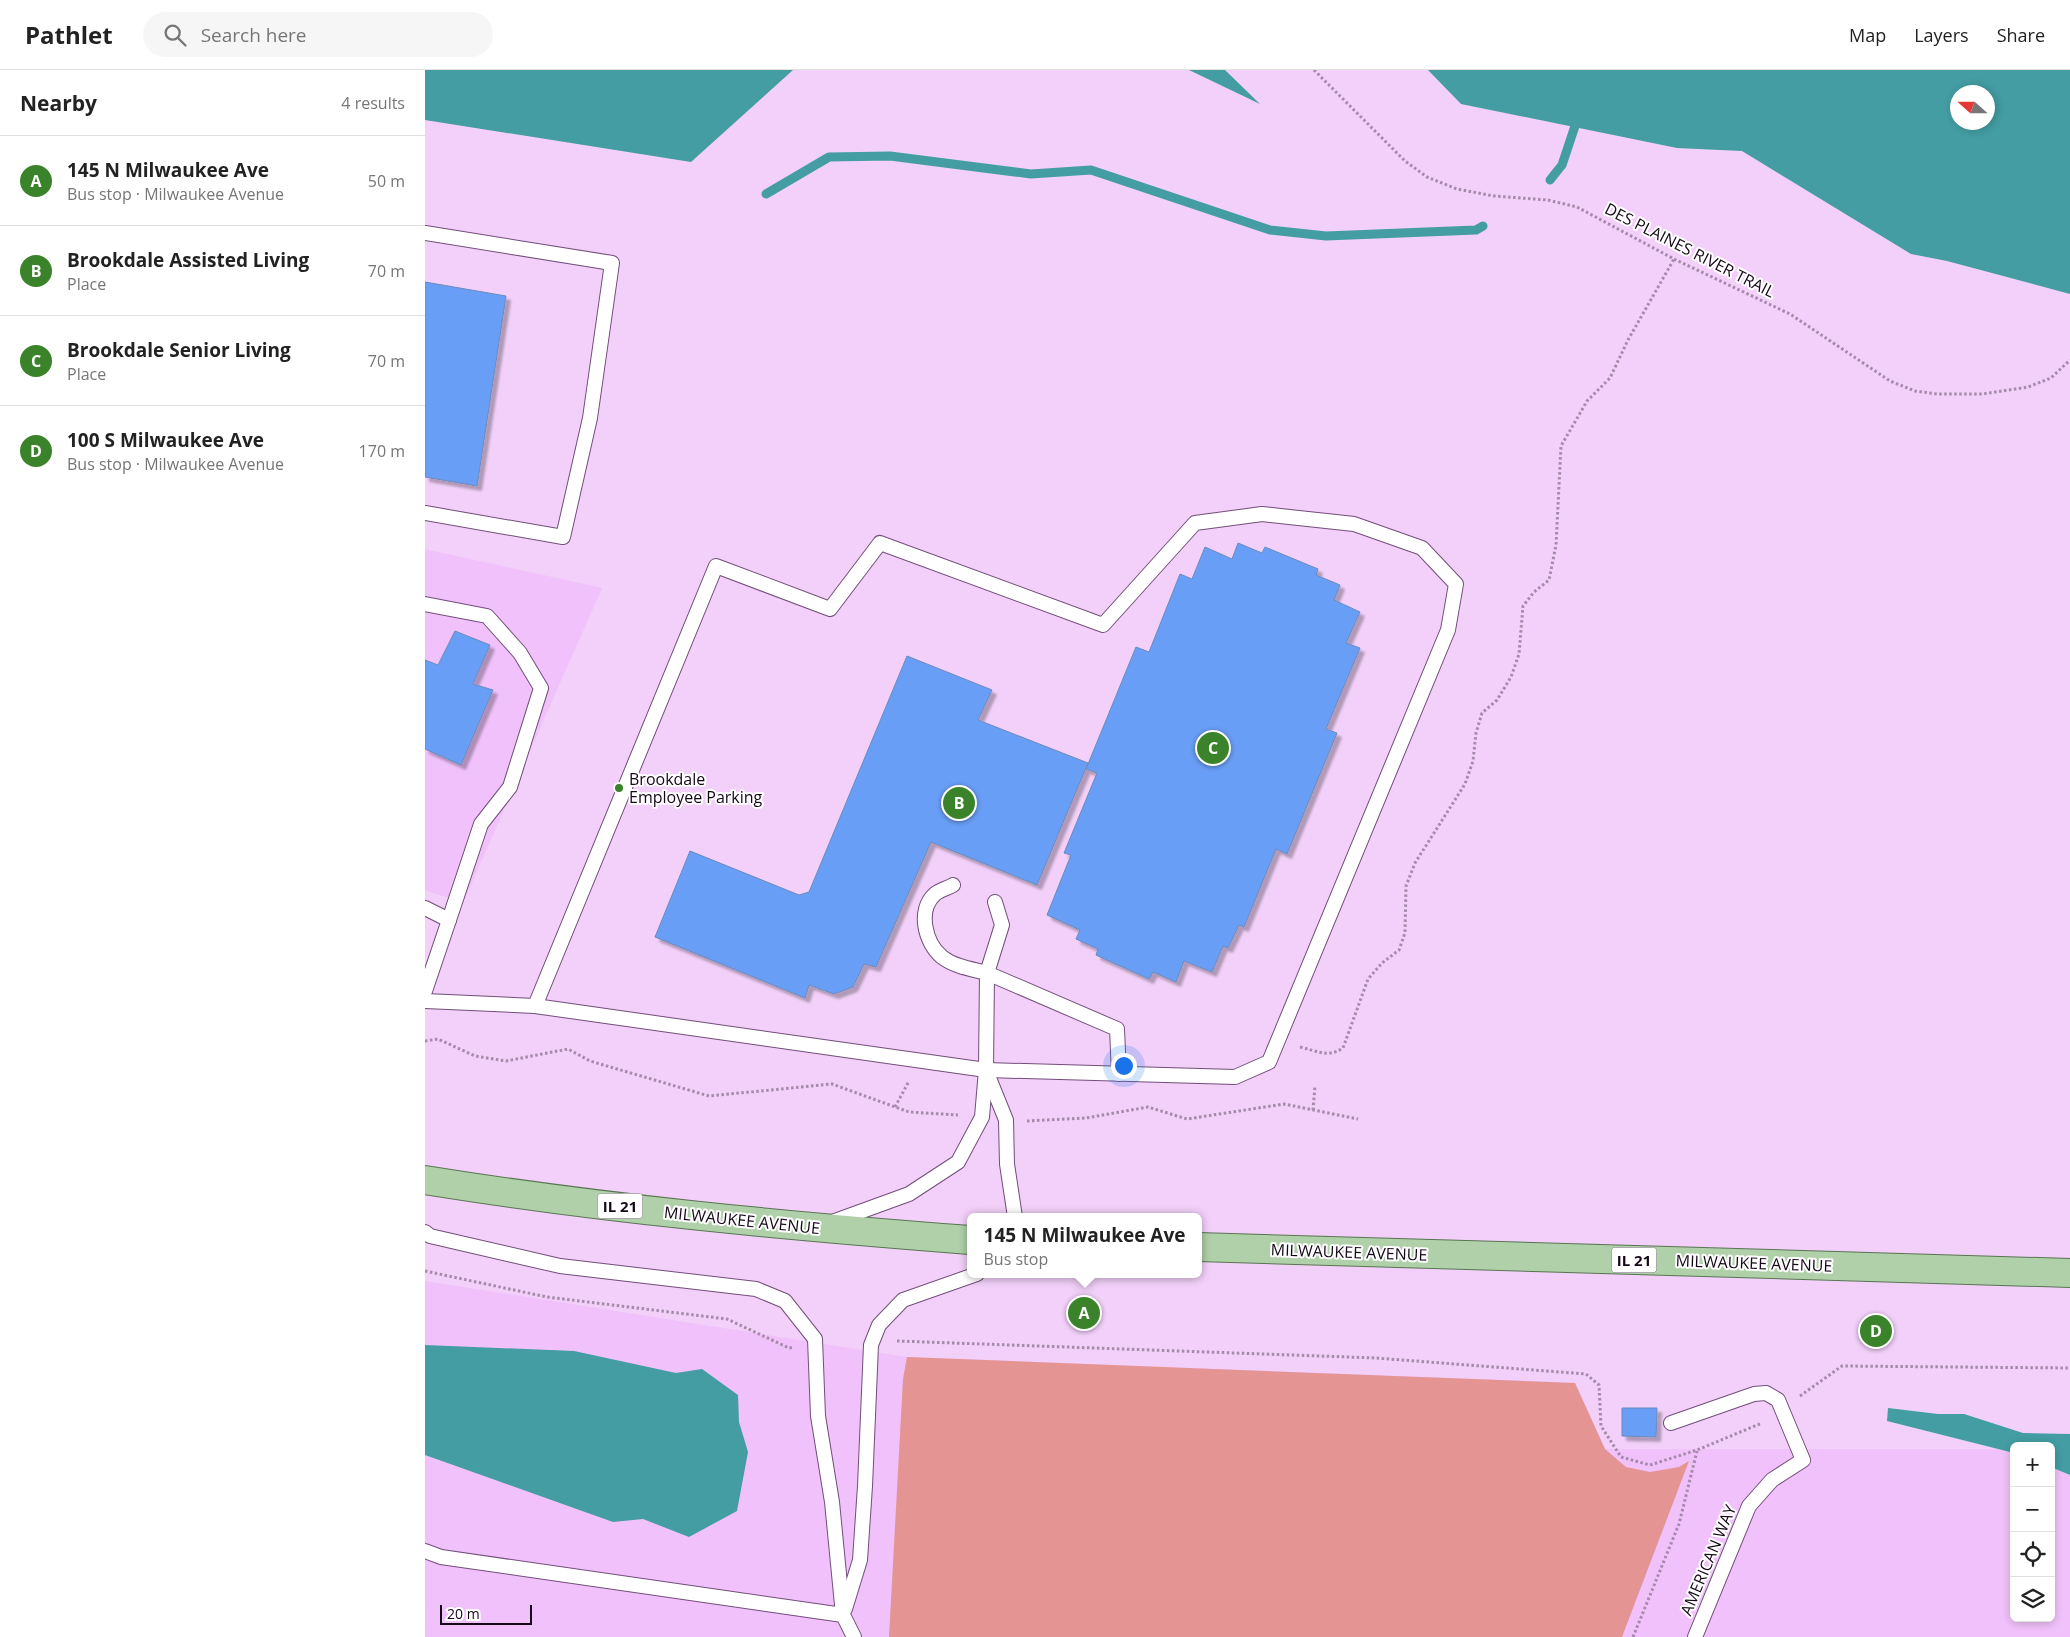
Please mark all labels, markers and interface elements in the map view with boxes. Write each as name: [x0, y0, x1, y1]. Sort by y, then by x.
search box: [143, 12, 493, 57]
text: Pathlet: [25, 18, 113, 51]
icon: search: [161, 21, 189, 49]
text: Search here: [201, 22, 307, 48]
text: Map: [1849, 23, 1886, 47]
text: Layers: [1914, 23, 1969, 47]
text: Share: [1997, 23, 2045, 47]
north arrow: [1950, 85, 1995, 130]
text: Nearby: [20, 89, 97, 117]
text: 4 results: [341, 92, 405, 114]
text: 145 N Milwaukee Ave: [67, 157, 269, 183]
text: A: [30, 170, 42, 192]
text: 50 m: [368, 170, 405, 192]
text: Bus stop · Milwaukee Avenue: [67, 183, 284, 205]
street label: DES PLAINES RIVER TRAIL: [1601, 197, 1779, 303]
text: Brookdale Assisted Living: [67, 247, 309, 273]
text: B: [31, 260, 41, 282]
text: 70 m: [368, 260, 405, 282]
text: Place: [67, 273, 106, 295]
text: Brookdale Senior Living: [67, 337, 291, 363]
text: C: [31, 350, 41, 372]
text: 70 m: [368, 350, 405, 372]
text: Place: [67, 363, 106, 385]
text: 100 S Milwaukee Ave: [67, 427, 264, 453]
text: D: [30, 440, 42, 462]
text: 170 m: [359, 440, 405, 462]
text: Bus stop · Milwaukee Avenue: [67, 453, 284, 475]
pin: C: [1197, 729, 1229, 767]
place label: Brookdale Employee Parking: [629, 768, 763, 808]
marker: Brookdale Employee Parking: [613, 782, 625, 794]
pin: B: [943, 784, 975, 822]
your location: [1111, 1053, 1137, 1079]
road number: IL 21: [597, 1194, 643, 1218]
street label: MILWAUKEE AVENUE: [663, 1201, 821, 1239]
popup: [967, 1213, 1202, 1278]
text: 145 N Milwaukee Ave: [984, 1222, 1185, 1248]
street label: MILWAUKEE AVENUE: [1270, 1238, 1428, 1266]
text: Bus stop: [984, 1248, 1048, 1270]
road number: IL 21: [1611, 1248, 1657, 1272]
street label: MILWAUKEE AVENUE: [1675, 1249, 1833, 1277]
pin: A: [1068, 1294, 1100, 1332]
pin: D: [1860, 1312, 1892, 1350]
map controls: [2010, 1442, 2055, 1622]
button: +: [2010, 1442, 2055, 1487]
button: −: [2010, 1487, 2055, 1532]
street label: AMERICAN WAY: [1675, 1501, 1741, 1619]
button: locate: [2010, 1532, 2055, 1577]
button: layers: [2010, 1577, 2055, 1622]
scale bar: [440, 1602, 533, 1625]
text: 20 m: [447, 1604, 480, 1623]

